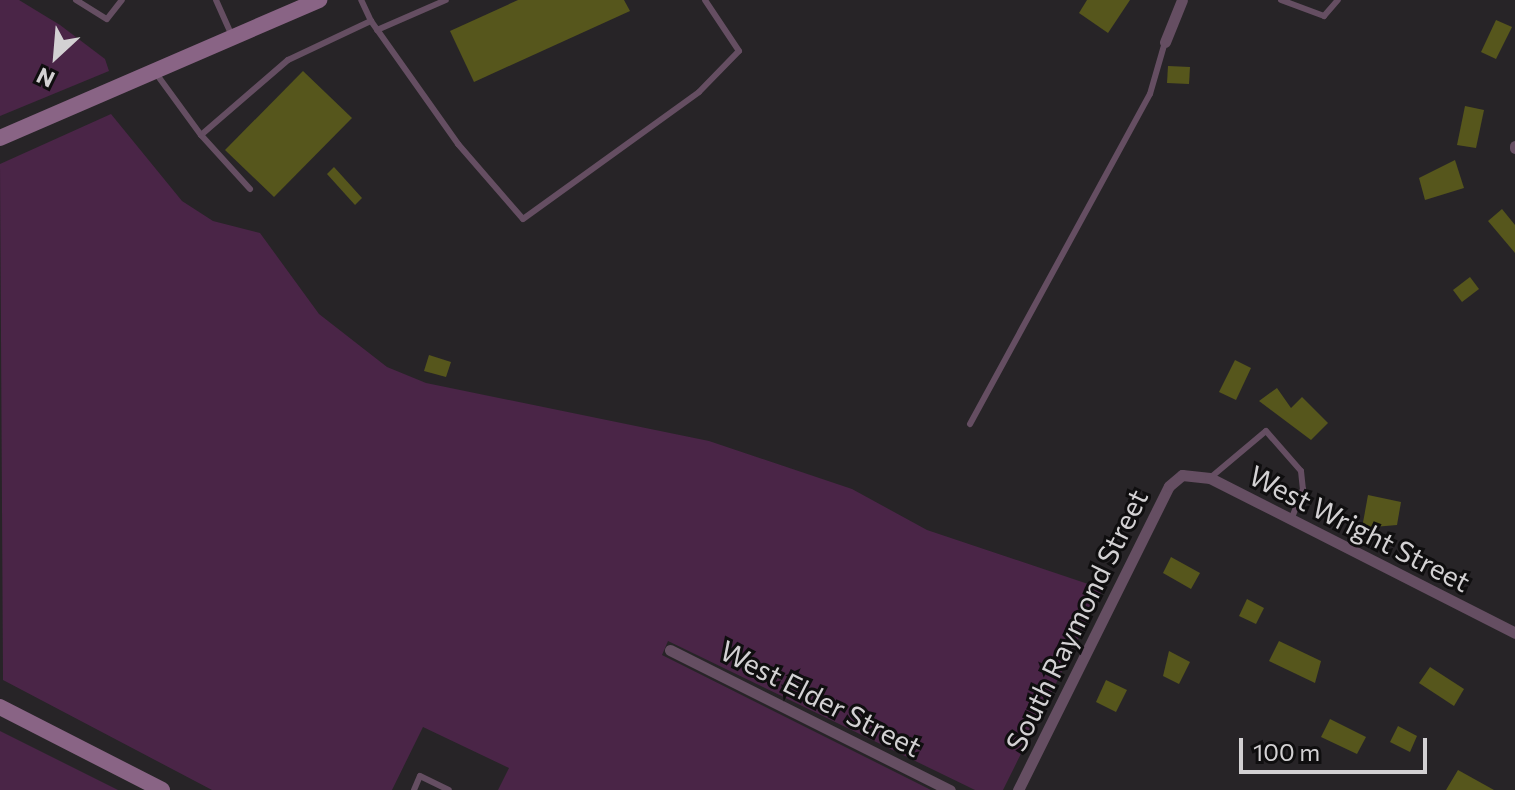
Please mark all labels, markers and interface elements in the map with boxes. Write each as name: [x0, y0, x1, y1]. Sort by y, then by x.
north arrow: [16, 16, 96, 96]
text: N: [32, 62, 59, 94]
street label: West Wright Street: [1244, 458, 1476, 598]
street label: South Raymond Street: [998, 484, 1154, 756]
street label: West Elder Street: [715, 633, 927, 763]
scale bar: [1243, 722, 1431, 772]
text: 100 m: [1253, 737, 1320, 766]

